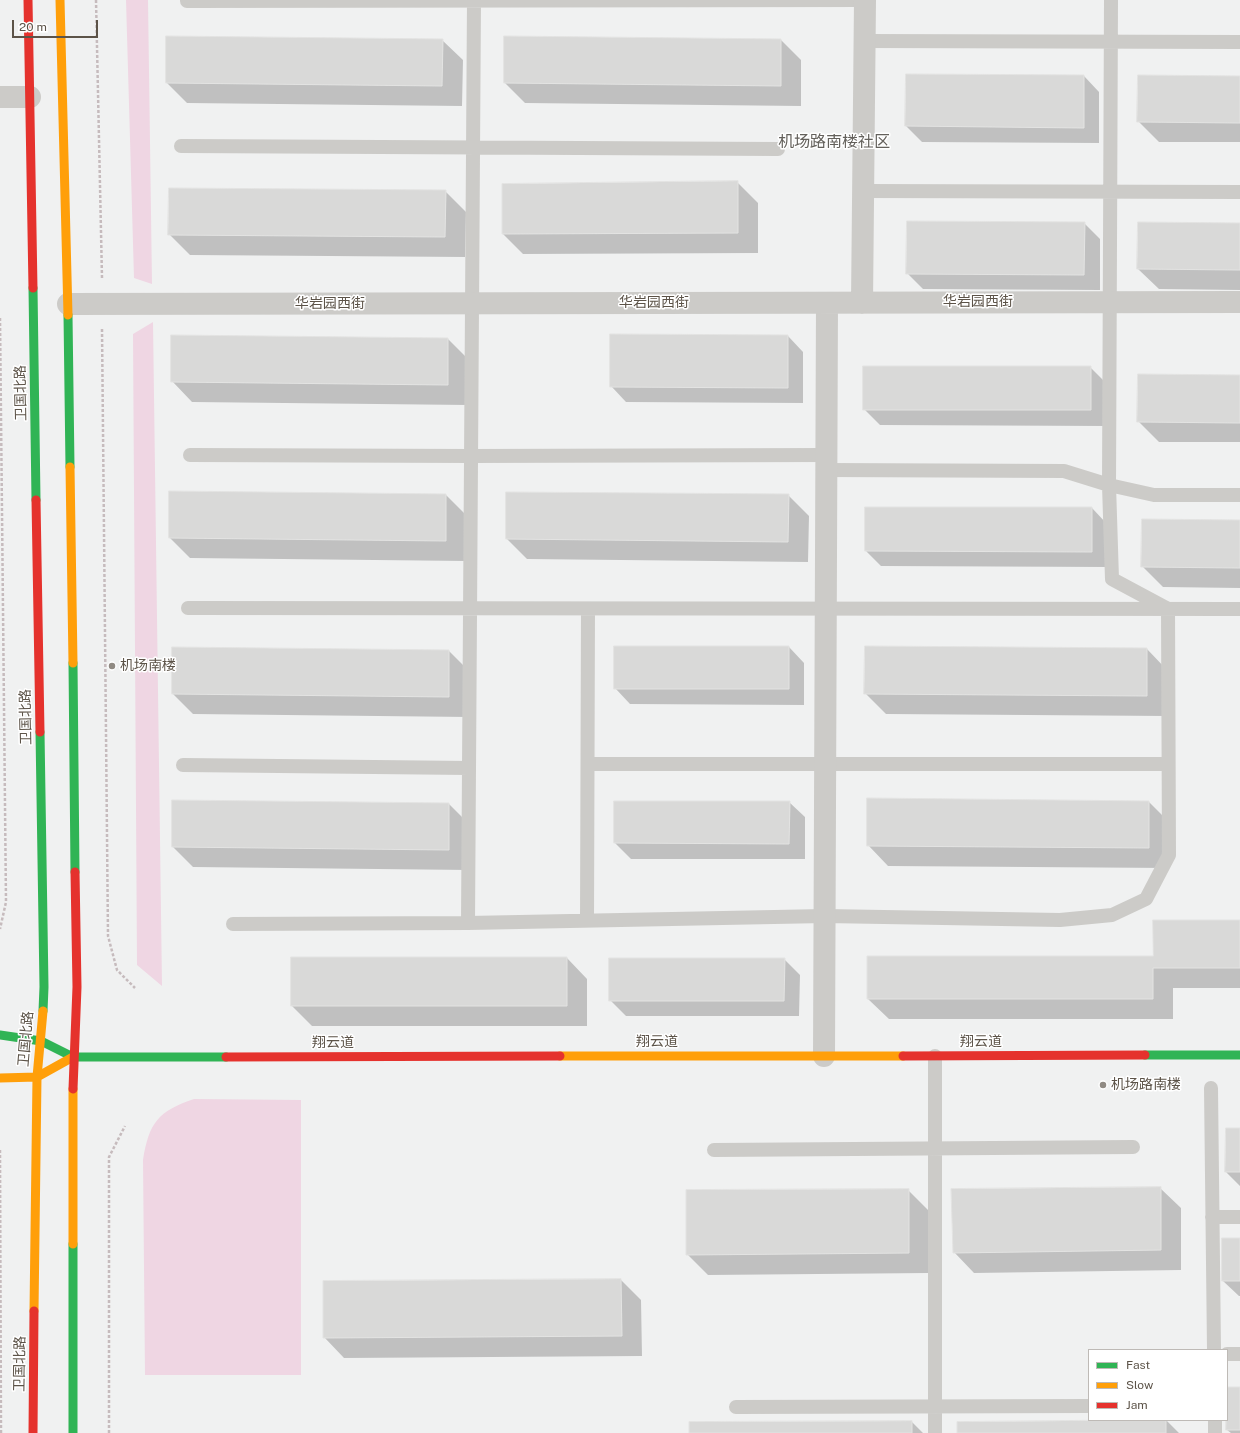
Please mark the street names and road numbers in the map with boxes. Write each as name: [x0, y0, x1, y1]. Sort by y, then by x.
street label: 华岩园西街: [943, 294, 1013, 310]
street label: 华岩园西街: [619, 295, 689, 311]
street label: 华岩园西街: [295, 296, 365, 312]
street label: 卫国北路: [12, 365, 30, 421]
street label: 卫国北路: [17, 689, 35, 745]
street label: 卫国北路: [15, 1010, 37, 1068]
street label: 翔云道: [636, 1034, 678, 1050]
street label: 翔云道: [960, 1034, 1002, 1050]
street label: 翔云道: [312, 1035, 354, 1051]
street label: 卫国北路: [11, 1336, 29, 1392]

